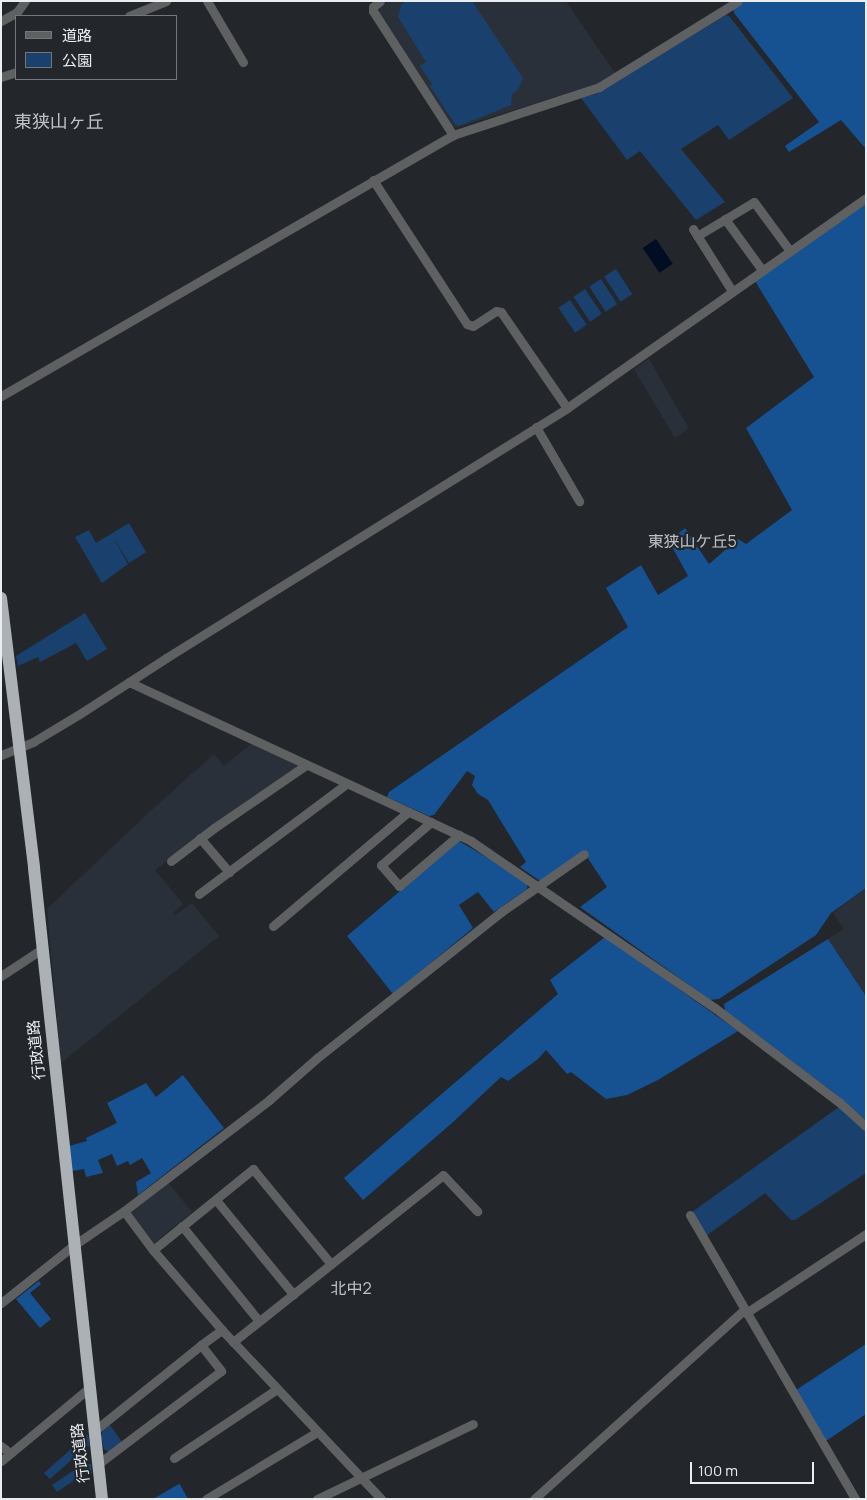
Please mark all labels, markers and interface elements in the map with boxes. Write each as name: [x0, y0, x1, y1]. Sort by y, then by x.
legend: [15, 15, 178, 80]
text: 道路: [62, 25, 92, 46]
text: 公園: [62, 50, 92, 71]
district label: 東狭山ヶ丘: [14, 110, 104, 132]
district label: 東狭山ケ丘5: [647, 531, 737, 551]
street label: 行政道路: [24, 1019, 48, 1081]
district label: 北中2: [330, 1278, 372, 1298]
street label: 行政道路: [67, 1422, 93, 1484]
scale bar: [692, 1452, 816, 1484]
text: 100 m: [698, 1460, 738, 1481]

